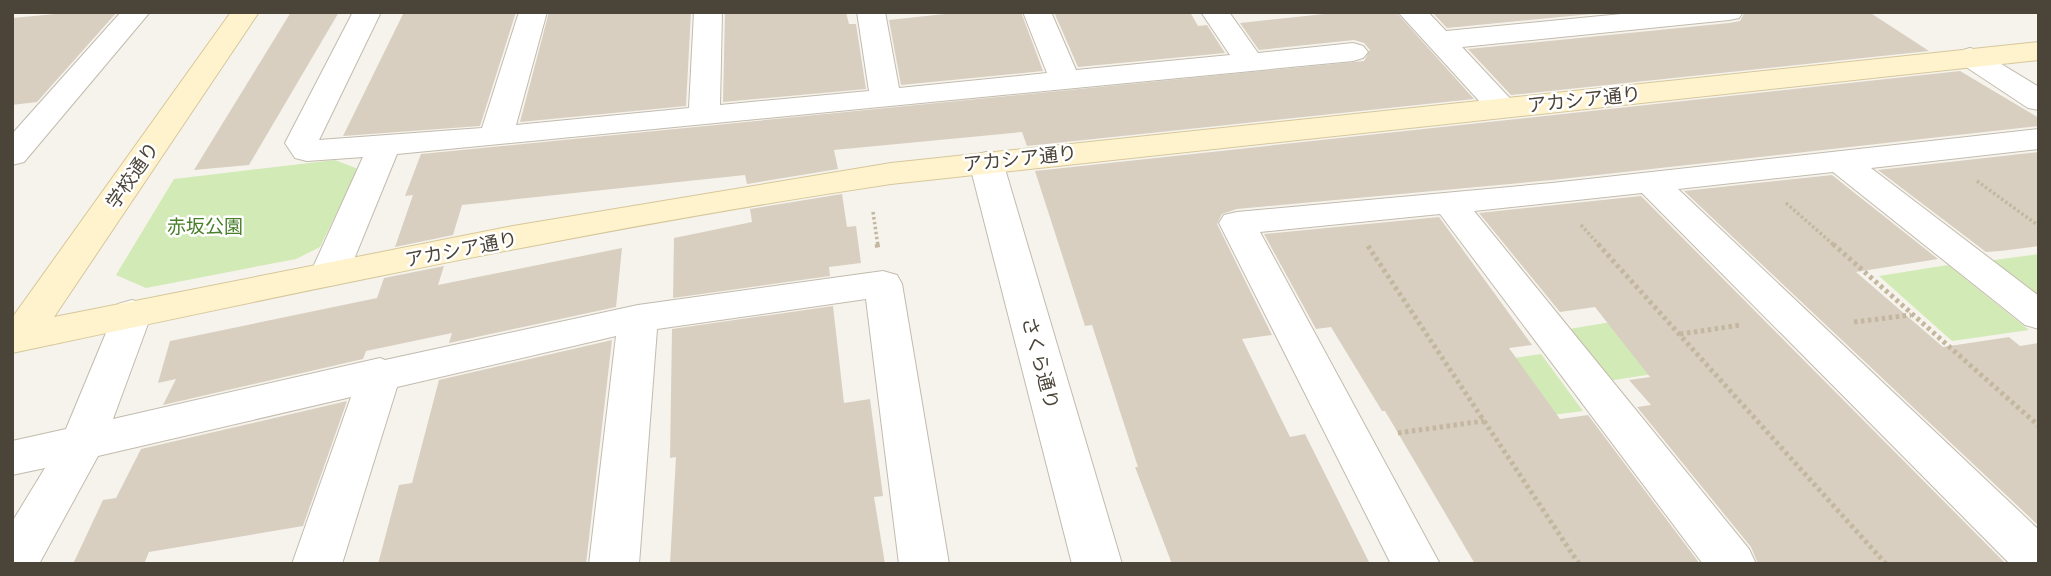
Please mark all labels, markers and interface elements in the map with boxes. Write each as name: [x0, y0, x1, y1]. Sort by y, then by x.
street label: アカシア通り: [1526, 81, 1642, 120]
street label: 学校通り: [100, 137, 166, 215]
street label: アカシア通り: [962, 140, 1078, 179]
park label: 赤坂公園: [167, 214, 243, 241]
street label: アカシア通り: [403, 226, 520, 275]
street label: さくら通り: [1014, 314, 1065, 413]

